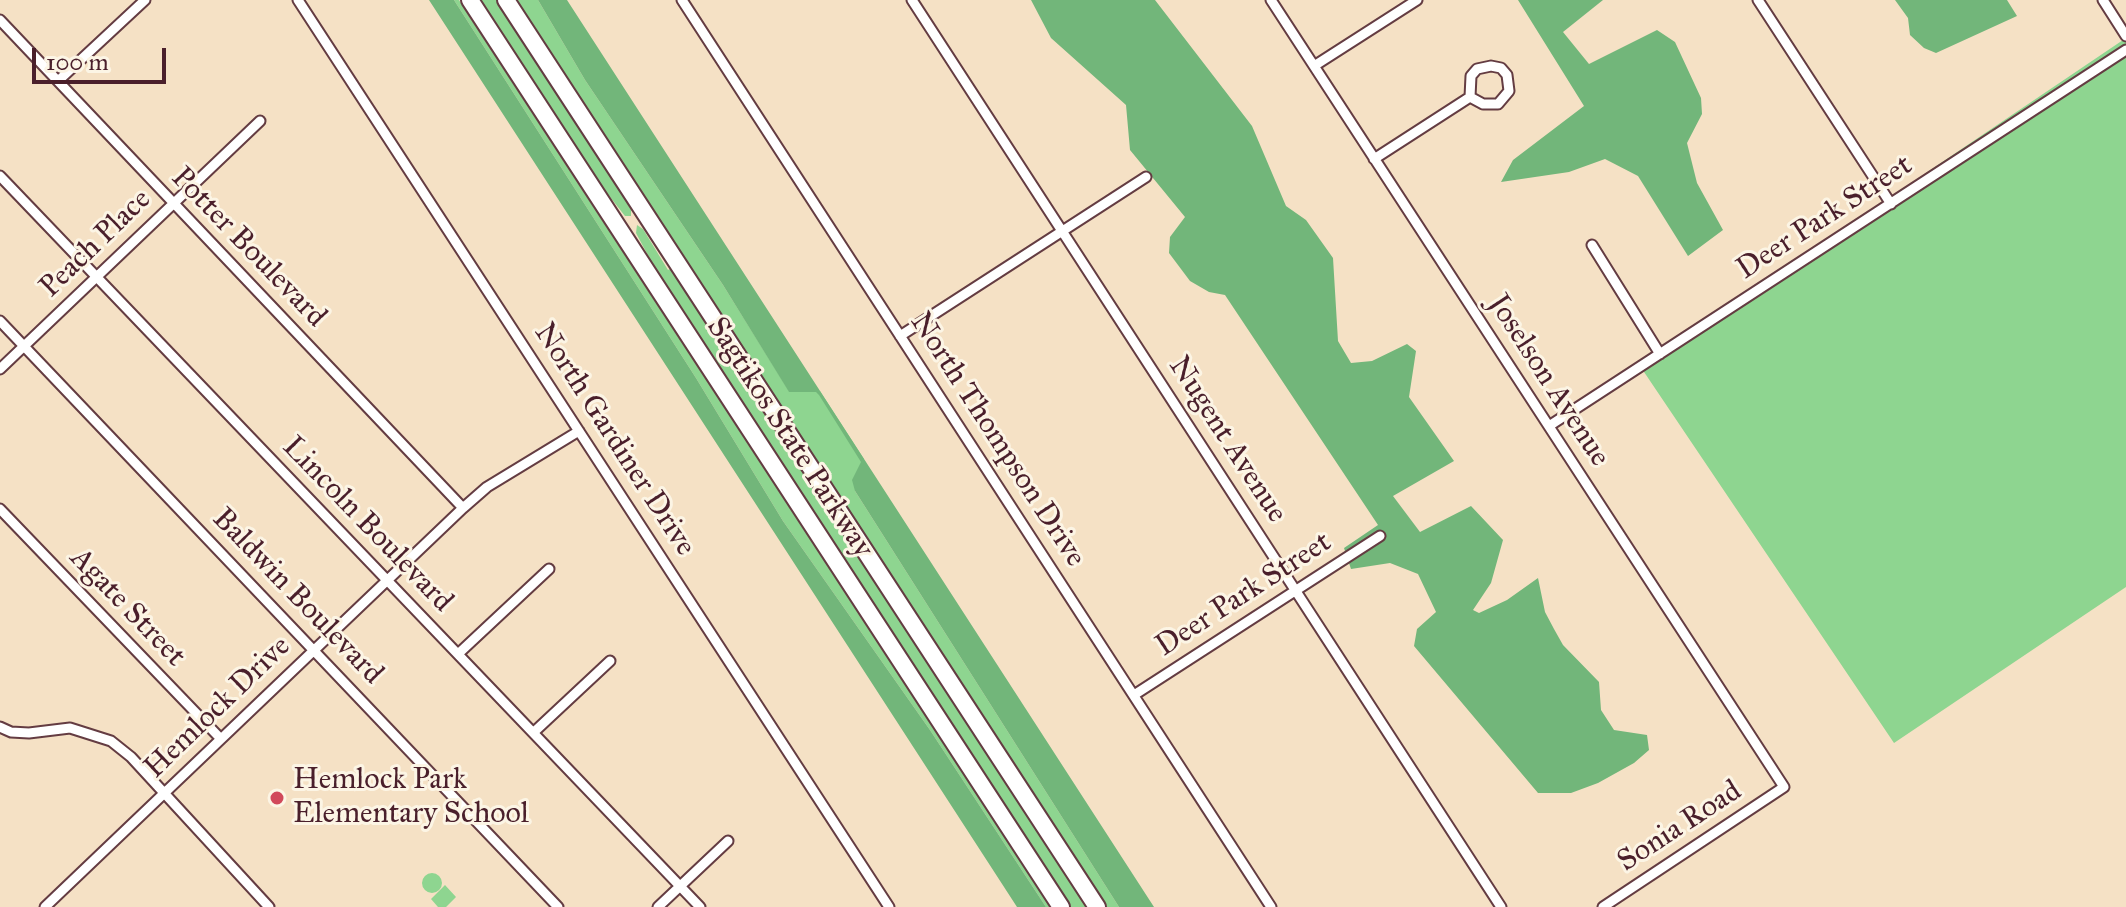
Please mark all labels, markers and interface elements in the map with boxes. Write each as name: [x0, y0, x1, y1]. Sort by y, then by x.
scale bar: [36, 32, 170, 82]
text: 100 m: [46, 47, 109, 77]
street label: Deer Park Street: [1731, 148, 1919, 288]
street label: Potter Boulevard: [163, 161, 333, 335]
street label: Peach Place: [33, 182, 159, 306]
street label: Joselson Avenue: [1479, 288, 1617, 474]
street label: North Thompson Drive: [901, 306, 1093, 574]
street label: Sagtikos State Parkway: [698, 311, 880, 565]
street label: North Gardiner Drive: [525, 317, 703, 563]
street label: Nugent Avenue: [1160, 350, 1294, 530]
street label: Lincoln Boulevard: [274, 430, 460, 620]
street label: Baldwin Boulevard: [204, 501, 390, 693]
street label: Deer Park Street: [1150, 525, 1338, 665]
street label: Agate Street: [62, 541, 192, 675]
street label: Hemlock Drive: [137, 629, 299, 787]
place label: Hemlock Park Elementary School: [293, 763, 529, 834]
street label: Sonia Road: [1611, 774, 1749, 880]
marker: Hemlock Park Elementary School: [268, 789, 286, 807]

